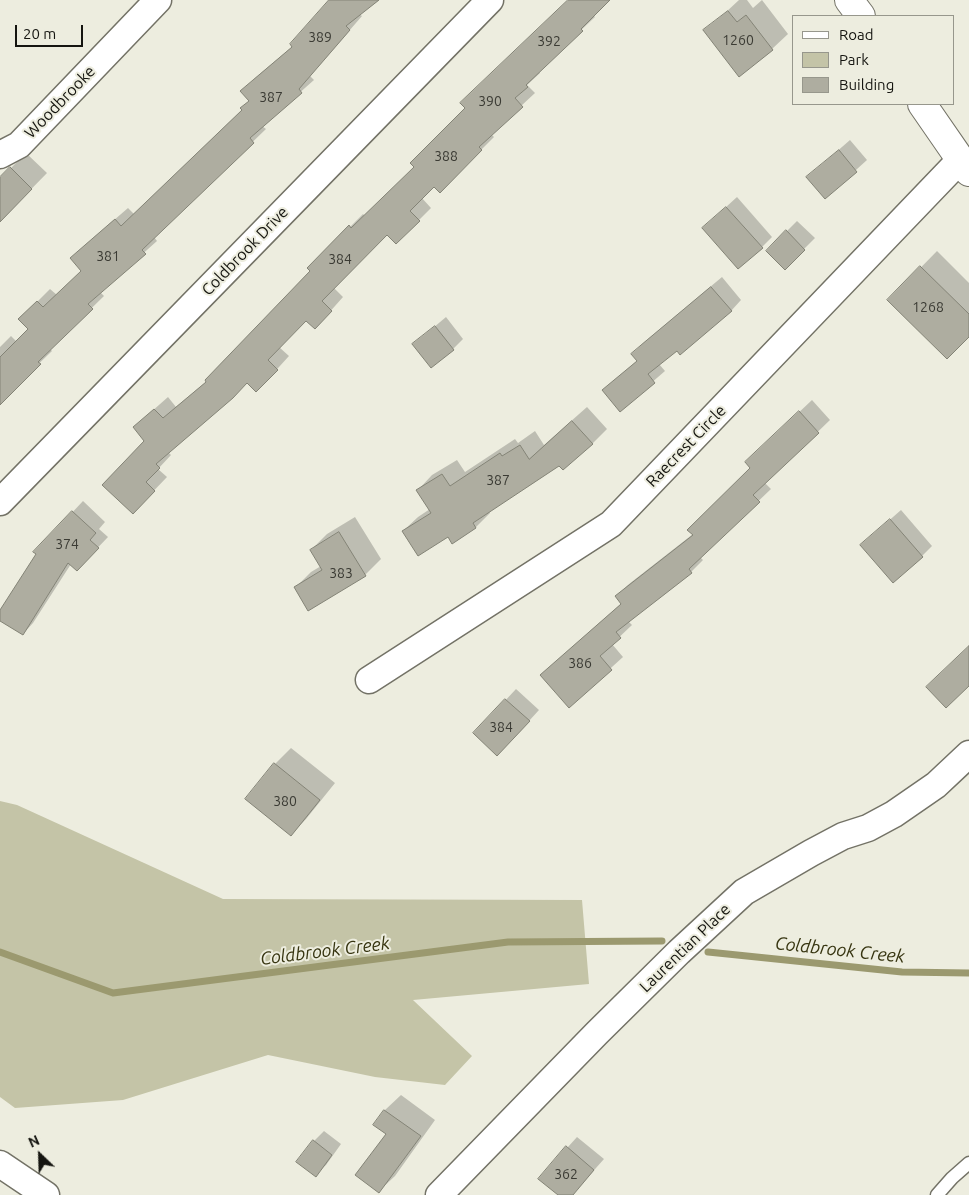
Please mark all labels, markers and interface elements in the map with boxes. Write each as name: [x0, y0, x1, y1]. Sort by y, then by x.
scale bar: [18, 15, 85, 47]
legend: [792, 15, 954, 105]
text: 20 m: [23, 25, 56, 42]
text: Road: [839, 26, 874, 43]
house number: 389: [308, 29, 332, 45]
house number: 1260: [722, 32, 754, 48]
house number: 392: [537, 33, 561, 49]
text: Park: [839, 51, 869, 68]
street label: Woodbrooke: [21, 62, 99, 142]
text: Building: [839, 76, 894, 93]
house number: 387: [259, 89, 283, 105]
house number: 390: [478, 93, 502, 109]
house number: 388: [434, 148, 458, 164]
street label: Coldbrook Drive: [198, 202, 292, 300]
house number: 381: [96, 248, 120, 264]
house number: 384: [328, 251, 352, 267]
house number: 1268: [912, 299, 944, 315]
street label: Raecrest Circle: [642, 401, 730, 491]
house number: 387: [486, 472, 510, 488]
house number: 374: [55, 536, 79, 552]
house number: 383: [329, 565, 353, 581]
house number: 386: [568, 655, 592, 671]
house number: 384: [489, 719, 513, 735]
house number: 380: [273, 793, 297, 809]
street label: Laurentian Place: [636, 900, 734, 996]
water label: Coldbrook Creek: [259, 932, 391, 970]
water label: Coldbrook Creek: [774, 932, 906, 968]
north arrow: [15, 1130, 65, 1180]
text: N: [26, 1132, 42, 1151]
house number: 362: [554, 1166, 578, 1182]

